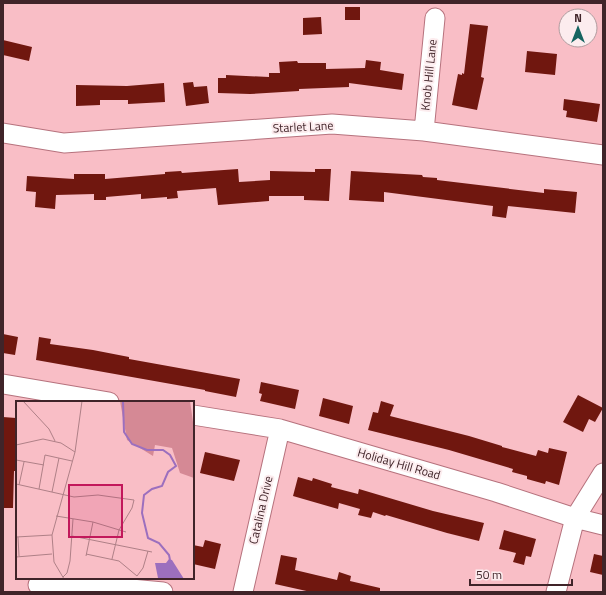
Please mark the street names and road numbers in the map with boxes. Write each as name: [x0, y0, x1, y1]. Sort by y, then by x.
street label: Knob Hill Lane: [415, 38, 442, 112]
street label: Starlet Lane: [272, 115, 334, 138]
street label: Holiday Hill Road: [355, 443, 443, 484]
street label: Catalina Drive: [243, 474, 278, 546]

